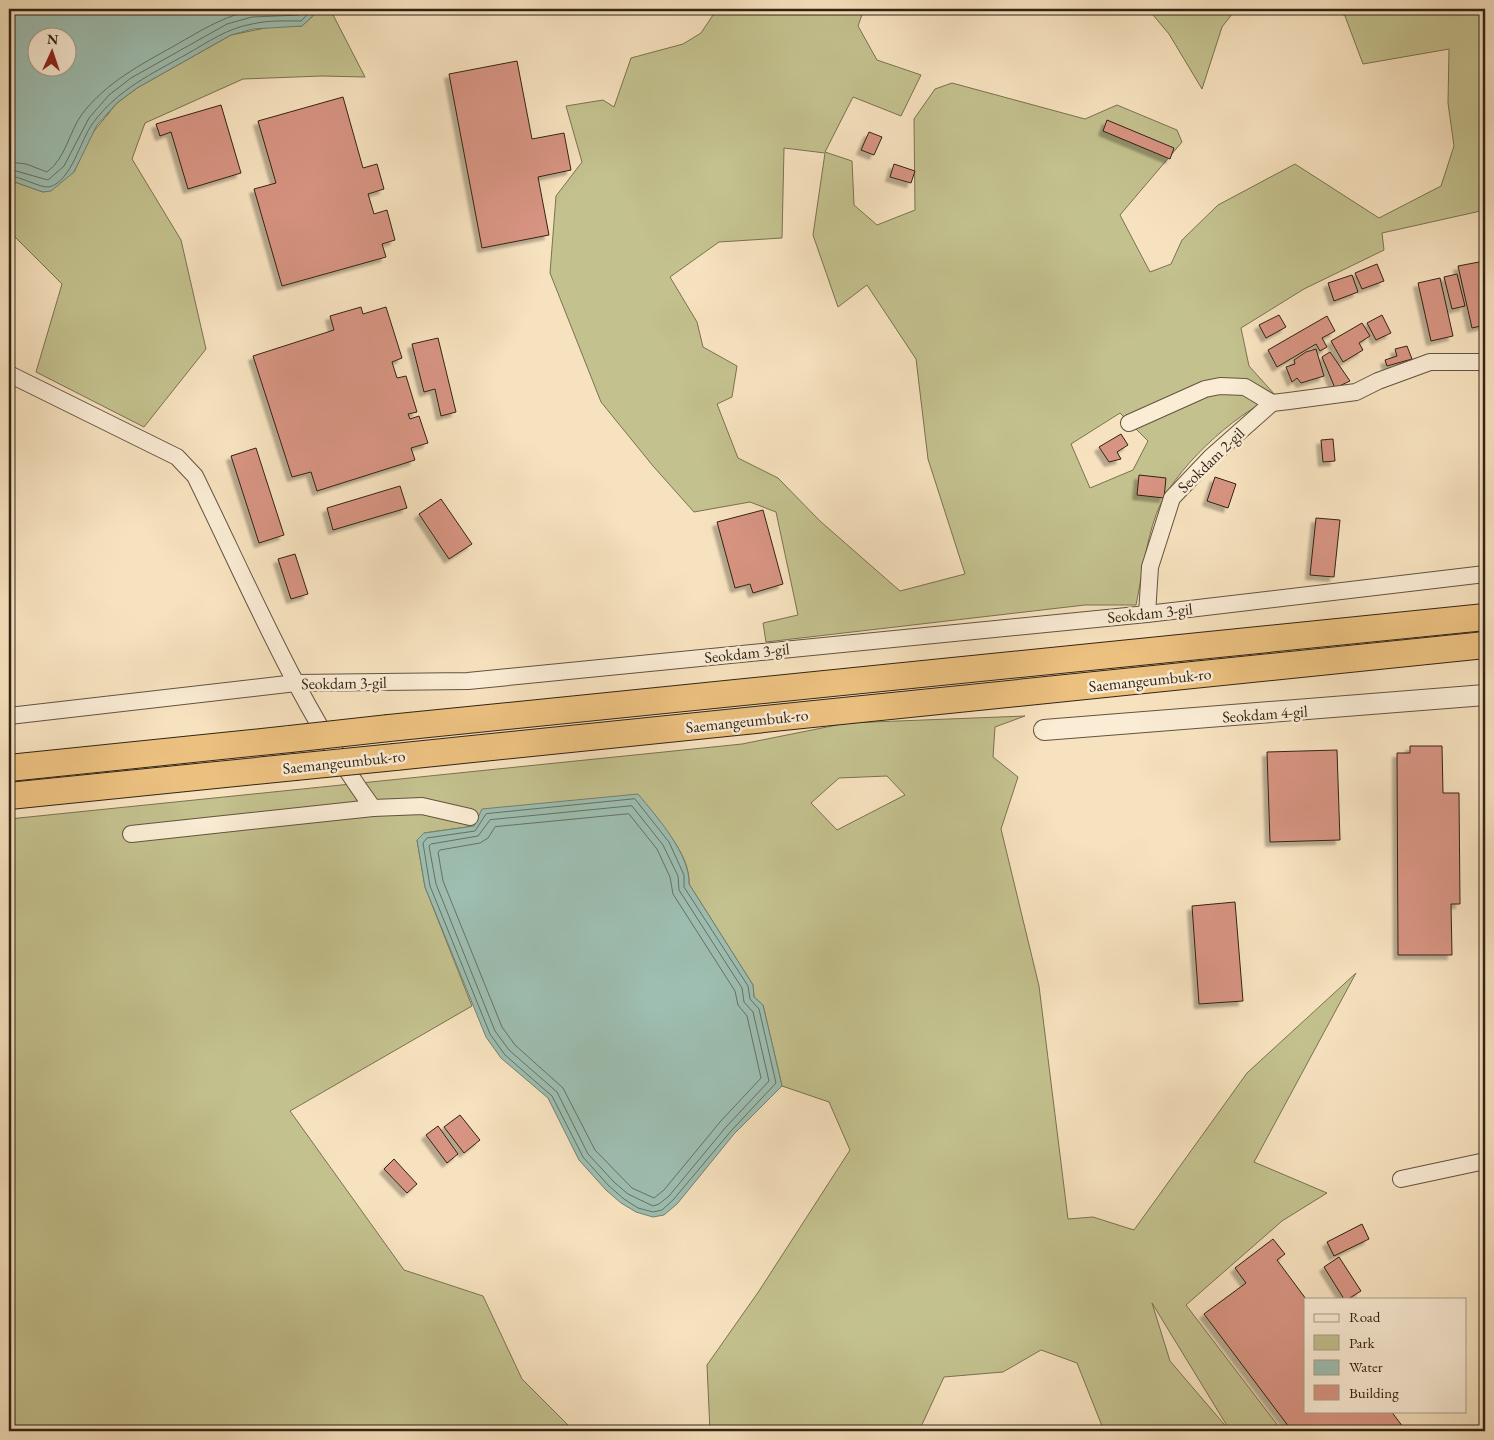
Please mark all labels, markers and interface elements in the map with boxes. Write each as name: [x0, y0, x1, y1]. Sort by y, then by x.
north arrow: [28, 28, 78, 78]
text: N: [47, 30, 59, 48]
street label: Seokdam 2-gil: [1173, 423, 1249, 497]
street label: Seokdam 3-gil: [1106, 598, 1194, 628]
street label: Seokdam 3-gil: [703, 638, 791, 668]
street label: Saemangeumbuk-ro: [1088, 663, 1212, 697]
street label: Seokdam 3-gil: [301, 672, 387, 694]
street label: Seokdam 4-gil: [1222, 701, 1309, 727]
street label: Saemangeumbuk-ro: [685, 704, 809, 738]
street label: Saemangeumbuk-ro: [282, 745, 406, 779]
legend: [1304, 1298, 1466, 1412]
text: Road: [1349, 1307, 1381, 1326]
text: Park: [1349, 1333, 1376, 1352]
text: Water: [1349, 1357, 1383, 1376]
text: Building: [1349, 1383, 1399, 1402]

